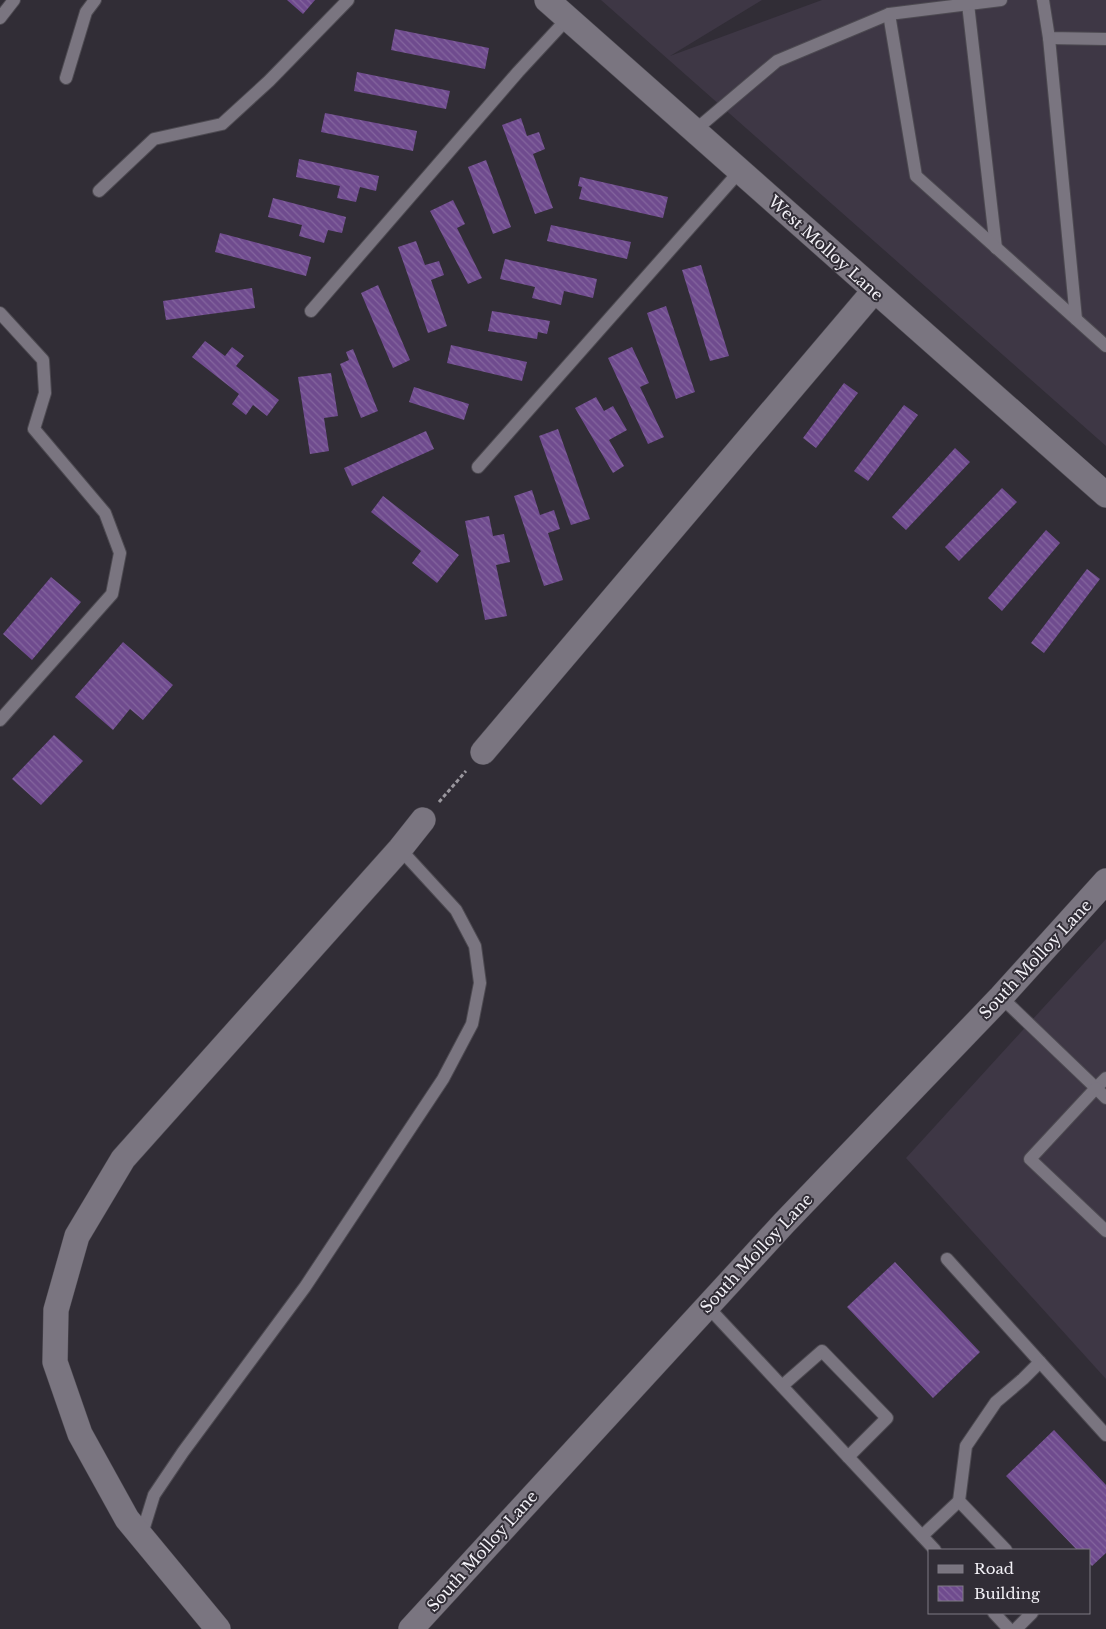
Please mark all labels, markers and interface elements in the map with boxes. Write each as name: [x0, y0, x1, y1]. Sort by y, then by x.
street label: West Molloy Lane: [764, 190, 888, 305]
street label: South Molloy Lane: [974, 895, 1096, 1023]
street label: South Molloy Lane: [695, 1189, 817, 1317]
street label: South Molloy Lane: [422, 1486, 542, 1616]
legend: [928, 1549, 1091, 1614]
text: Road: [974, 1559, 1014, 1578]
text: Building: [974, 1584, 1041, 1603]

